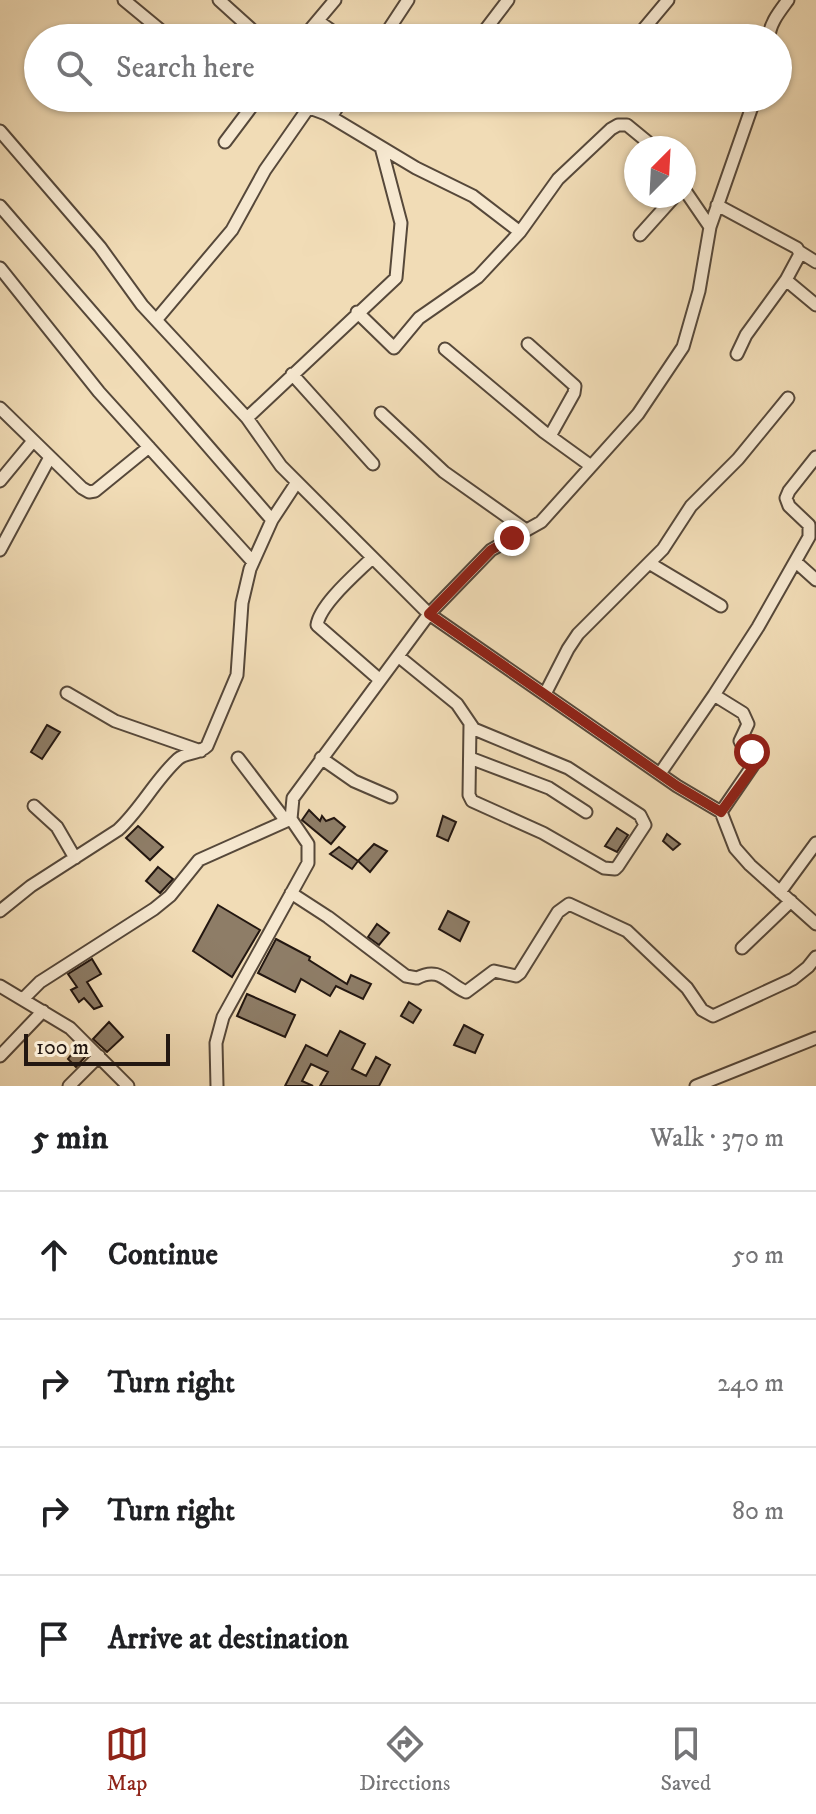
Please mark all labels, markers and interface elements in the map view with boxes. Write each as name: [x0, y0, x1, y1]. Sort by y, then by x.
search box: [24, 24, 792, 112]
icon: search: [52, 46, 96, 90]
text: Search here: [116, 50, 255, 87]
north arrow: [624, 136, 696, 208]
route end: [494, 520, 530, 556]
route start: [734, 734, 770, 770]
scale bar: [24, 1030, 170, 1066]
text: 100 m: [36, 1034, 89, 1061]
text: 5 min: [32, 1117, 108, 1159]
text: Walk · 370 m: [650, 1122, 784, 1155]
icon: ahead: [32, 1233, 76, 1277]
text: Continue: [108, 1237, 218, 1274]
text: 50 m: [732, 1239, 784, 1272]
icon: right: [32, 1361, 76, 1405]
text: Turn right: [108, 1365, 235, 1402]
text: 240 m: [717, 1367, 784, 1400]
icon: right: [32, 1489, 76, 1533]
text: Turn right: [108, 1493, 235, 1530]
text: 80 m: [732, 1495, 784, 1528]
icon: arrive: [32, 1617, 76, 1661]
text: Arrive at destination: [108, 1621, 349, 1658]
tab: Map: [105, 1722, 149, 1797]
tab: Directions: [359, 1722, 450, 1797]
tab: Saved: [660, 1722, 711, 1797]

